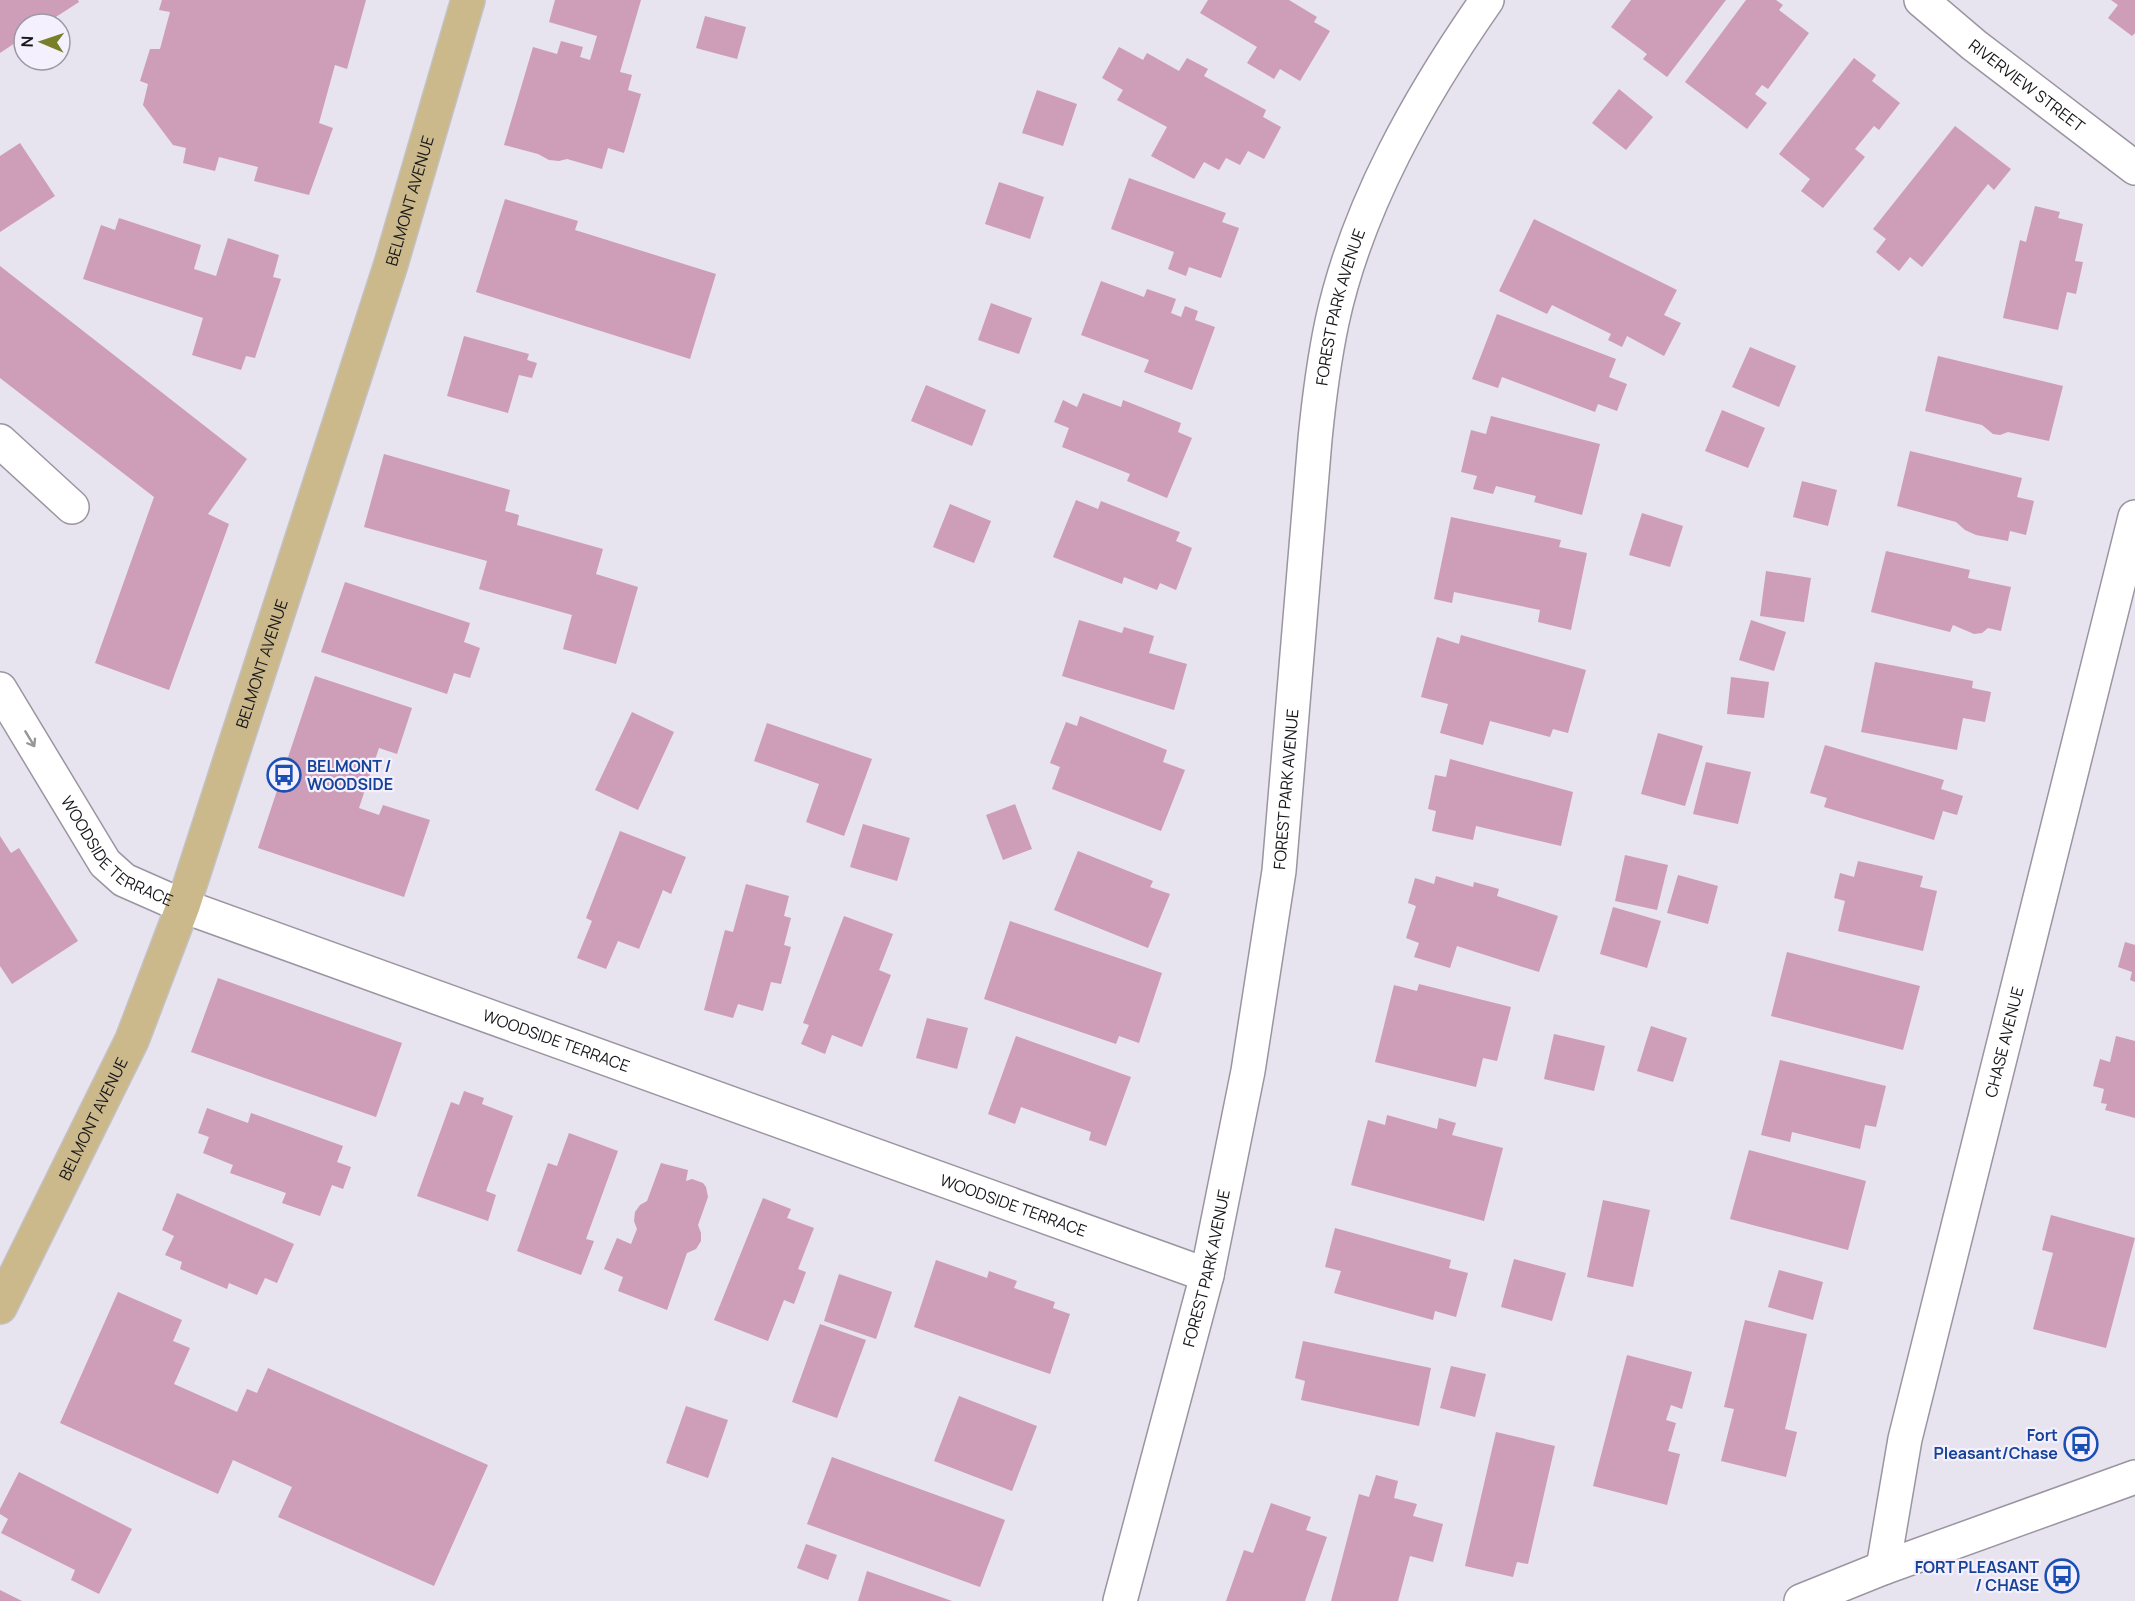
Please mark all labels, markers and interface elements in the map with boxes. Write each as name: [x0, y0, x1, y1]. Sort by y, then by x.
north arrow: [12, 12, 72, 72]
street label: RIVERVIEW STREET: [1964, 34, 2090, 137]
text: N: [16, 35, 38, 48]
street label: BELMONT AVENUE: [380, 133, 439, 268]
street label: FOREST PARK AVENUE: [1310, 225, 1370, 387]
street label: BELMONT AVENUE: [230, 596, 293, 731]
street label: FOREST PARK AVENUE: [1268, 708, 1303, 870]
one-way arrow: [25, 730, 37, 747]
place label: BELMONT / WOODSIDE: [307, 755, 393, 795]
bus stop icon: BELMONT / WOODSIDE: [266, 757, 302, 793]
street label: WOODSIDE TERRACE: [56, 792, 177, 911]
street label: CHASE AVENUE: [1980, 984, 2028, 1100]
street label: WOODSIDE TERRACE: [480, 1004, 633, 1077]
street label: BELMONT AVENUE: [53, 1054, 133, 1184]
street label: WOODSIDE TERRACE: [937, 1169, 1090, 1242]
street label: FOREST PARK AVENUE: [1177, 1187, 1235, 1349]
place label: Fort Pleasant/Chase: [1934, 1424, 2058, 1464]
bus stop icon: Fort Pleasant/Chase: [2063, 1426, 2099, 1462]
place label: FORT PLEASANT / CHASE: [1915, 1556, 2039, 1596]
bus stop icon: FORT PLEASANT / CHASE: [2044, 1558, 2080, 1594]

